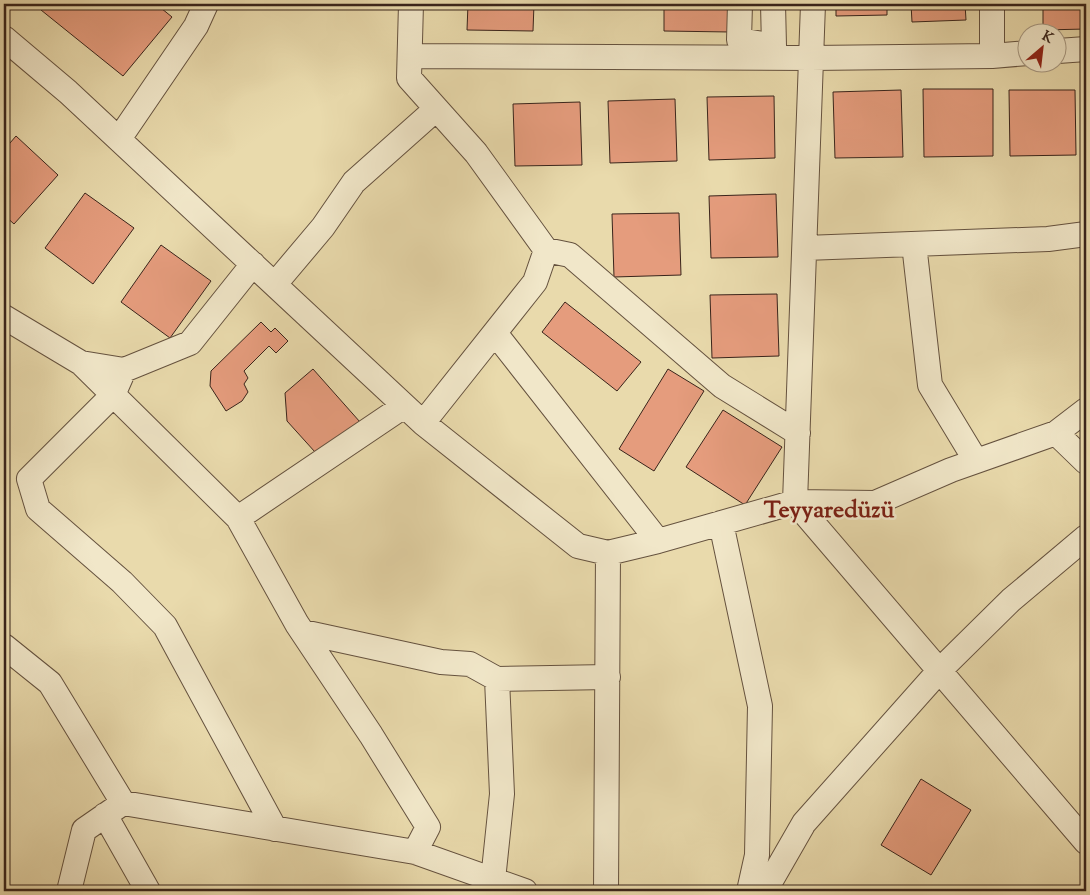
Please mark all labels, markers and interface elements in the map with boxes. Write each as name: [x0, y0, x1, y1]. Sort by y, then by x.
north arrow: [1018, 22, 1068, 72]
text: K: [1038, 27, 1057, 50]
district label: Teyyaredüzü: [764, 494, 894, 528]

